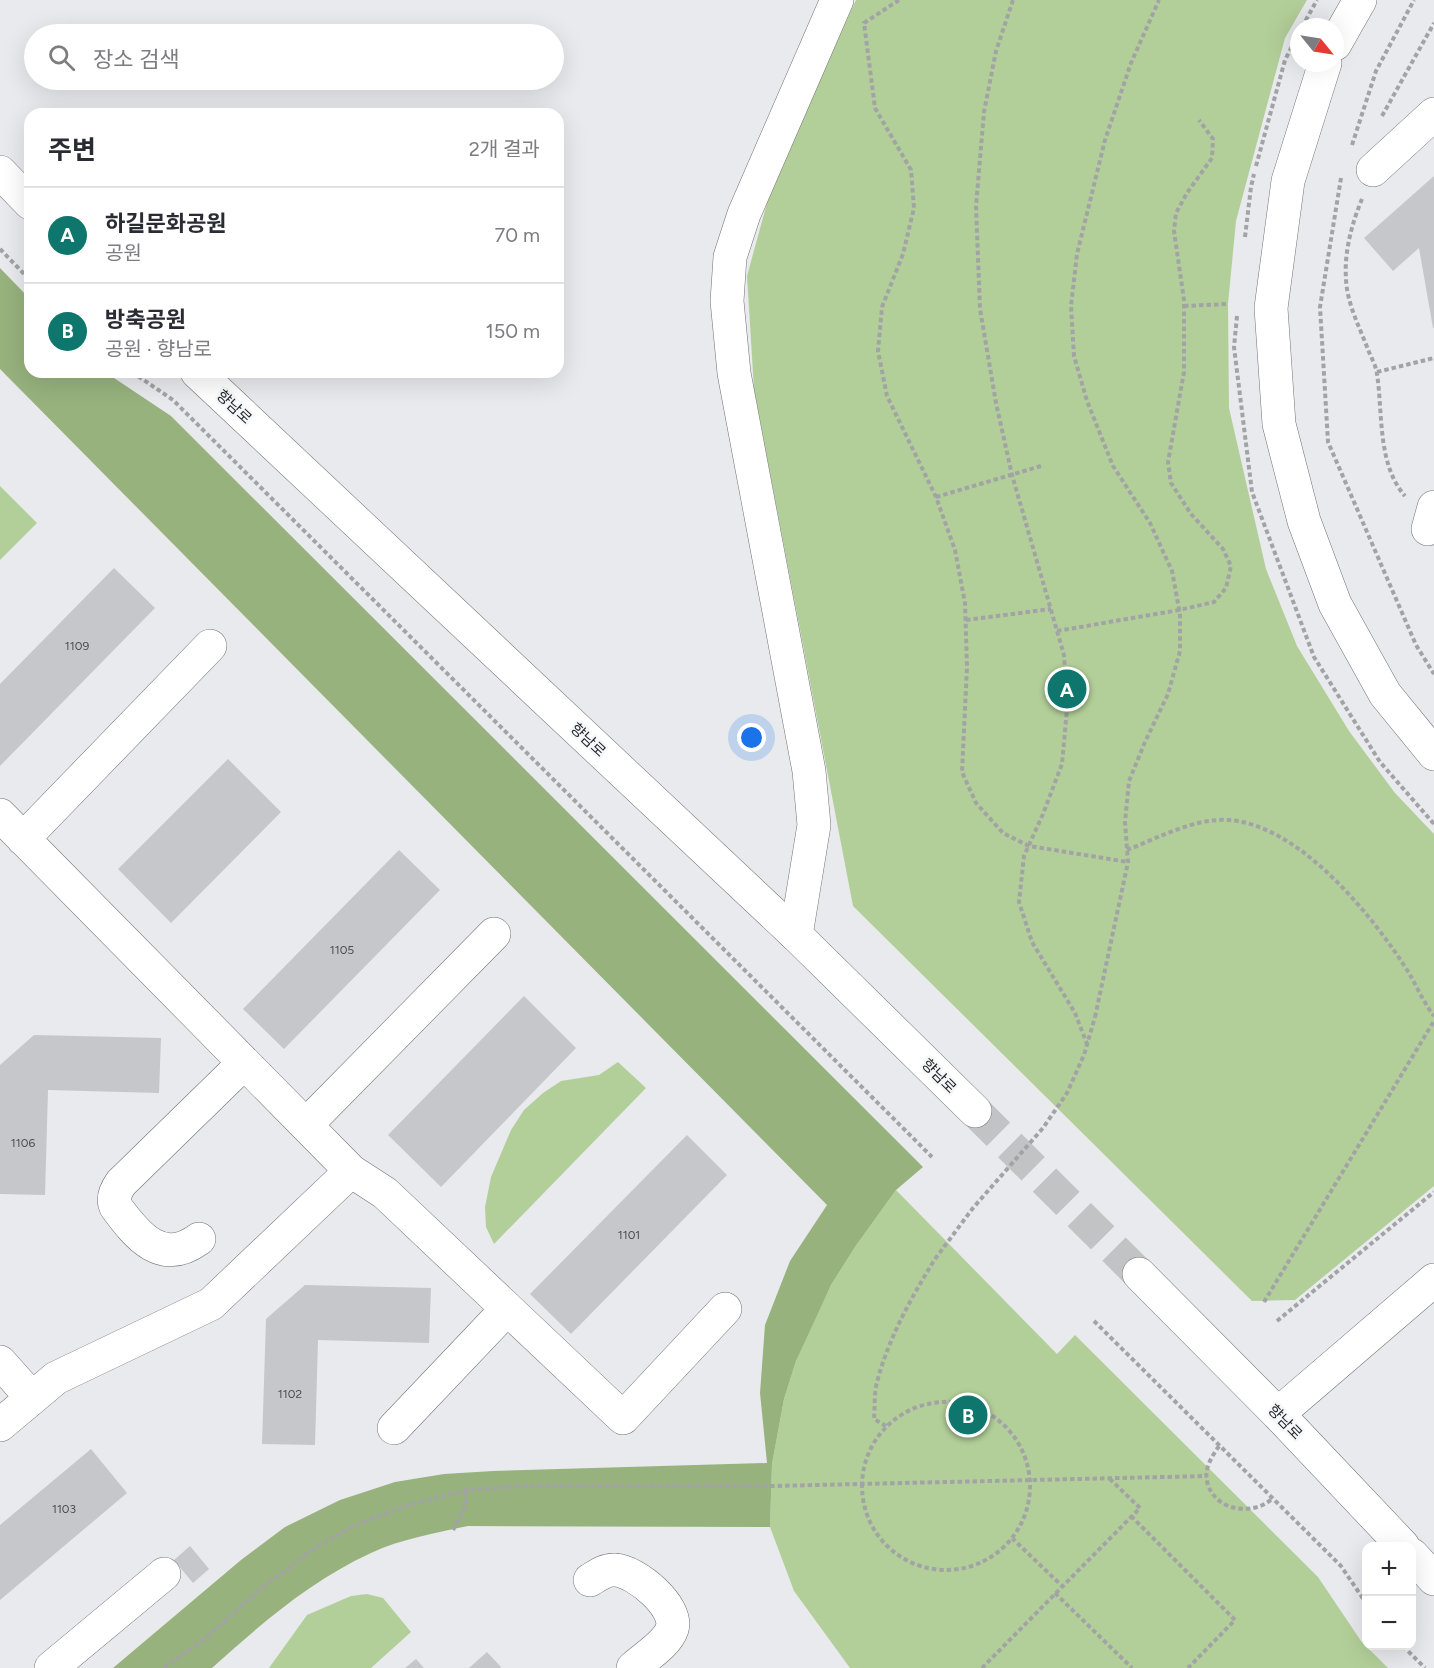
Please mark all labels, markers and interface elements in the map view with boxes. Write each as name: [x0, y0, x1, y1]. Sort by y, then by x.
north arrow: [1290, 18, 1344, 72]
search box: [24, 24, 564, 90]
icon: search: [45, 41, 78, 74]
text: 장소 검색: [93, 46, 179, 73]
text: 주변: [48, 134, 96, 166]
text: 2개 결과: [469, 137, 540, 161]
text: 하길문화공원: [105, 210, 226, 237]
text: A: [60, 223, 75, 247]
text: 70 m: [494, 223, 540, 247]
text: 공원: [105, 241, 142, 265]
text: 방축공원: [105, 306, 186, 333]
text: B: [61, 319, 74, 343]
text: 150 m: [485, 319, 540, 343]
text: 공원 · 향남로: [105, 337, 212, 361]
street label: 향남로: [213, 386, 255, 428]
house number: 1109: [65, 639, 89, 653]
pin: A: [1048, 666, 1086, 712]
street label: 향남로: [567, 719, 609, 761]
your location: [737, 723, 766, 752]
house number: 1105: [330, 943, 354, 957]
street label: 향남로: [918, 1055, 960, 1097]
house number: 1106: [11, 1136, 35, 1150]
house number: 1101: [618, 1228, 640, 1242]
house number: 1102: [278, 1387, 302, 1401]
pin: B: [948, 1392, 988, 1438]
street label: 향남로: [1264, 1401, 1306, 1443]
house number: 1103: [52, 1502, 76, 1516]
map controls: [1362, 1542, 1416, 1650]
button: +: [1362, 1542, 1416, 1596]
button: −: [1362, 1596, 1416, 1650]

